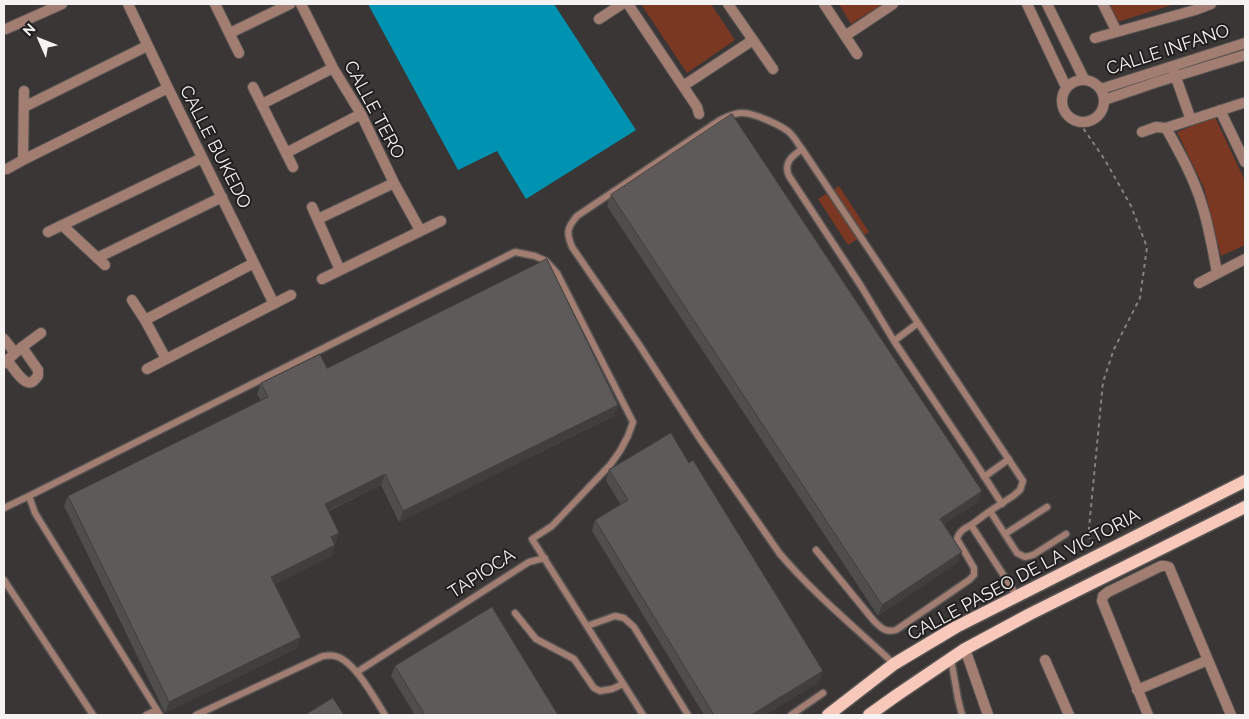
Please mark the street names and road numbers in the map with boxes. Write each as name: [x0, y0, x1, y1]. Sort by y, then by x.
street label: CALLE INFANO: [1104, 20, 1232, 80]
street label: CALLE TERO: [339, 57, 409, 163]
street label: CALLE BUKEDO: [175, 82, 255, 212]
street label: CALLE PASEO DE LA VICTORIA: [904, 504, 1144, 646]
street label: TAPIOCA: [444, 544, 520, 604]

